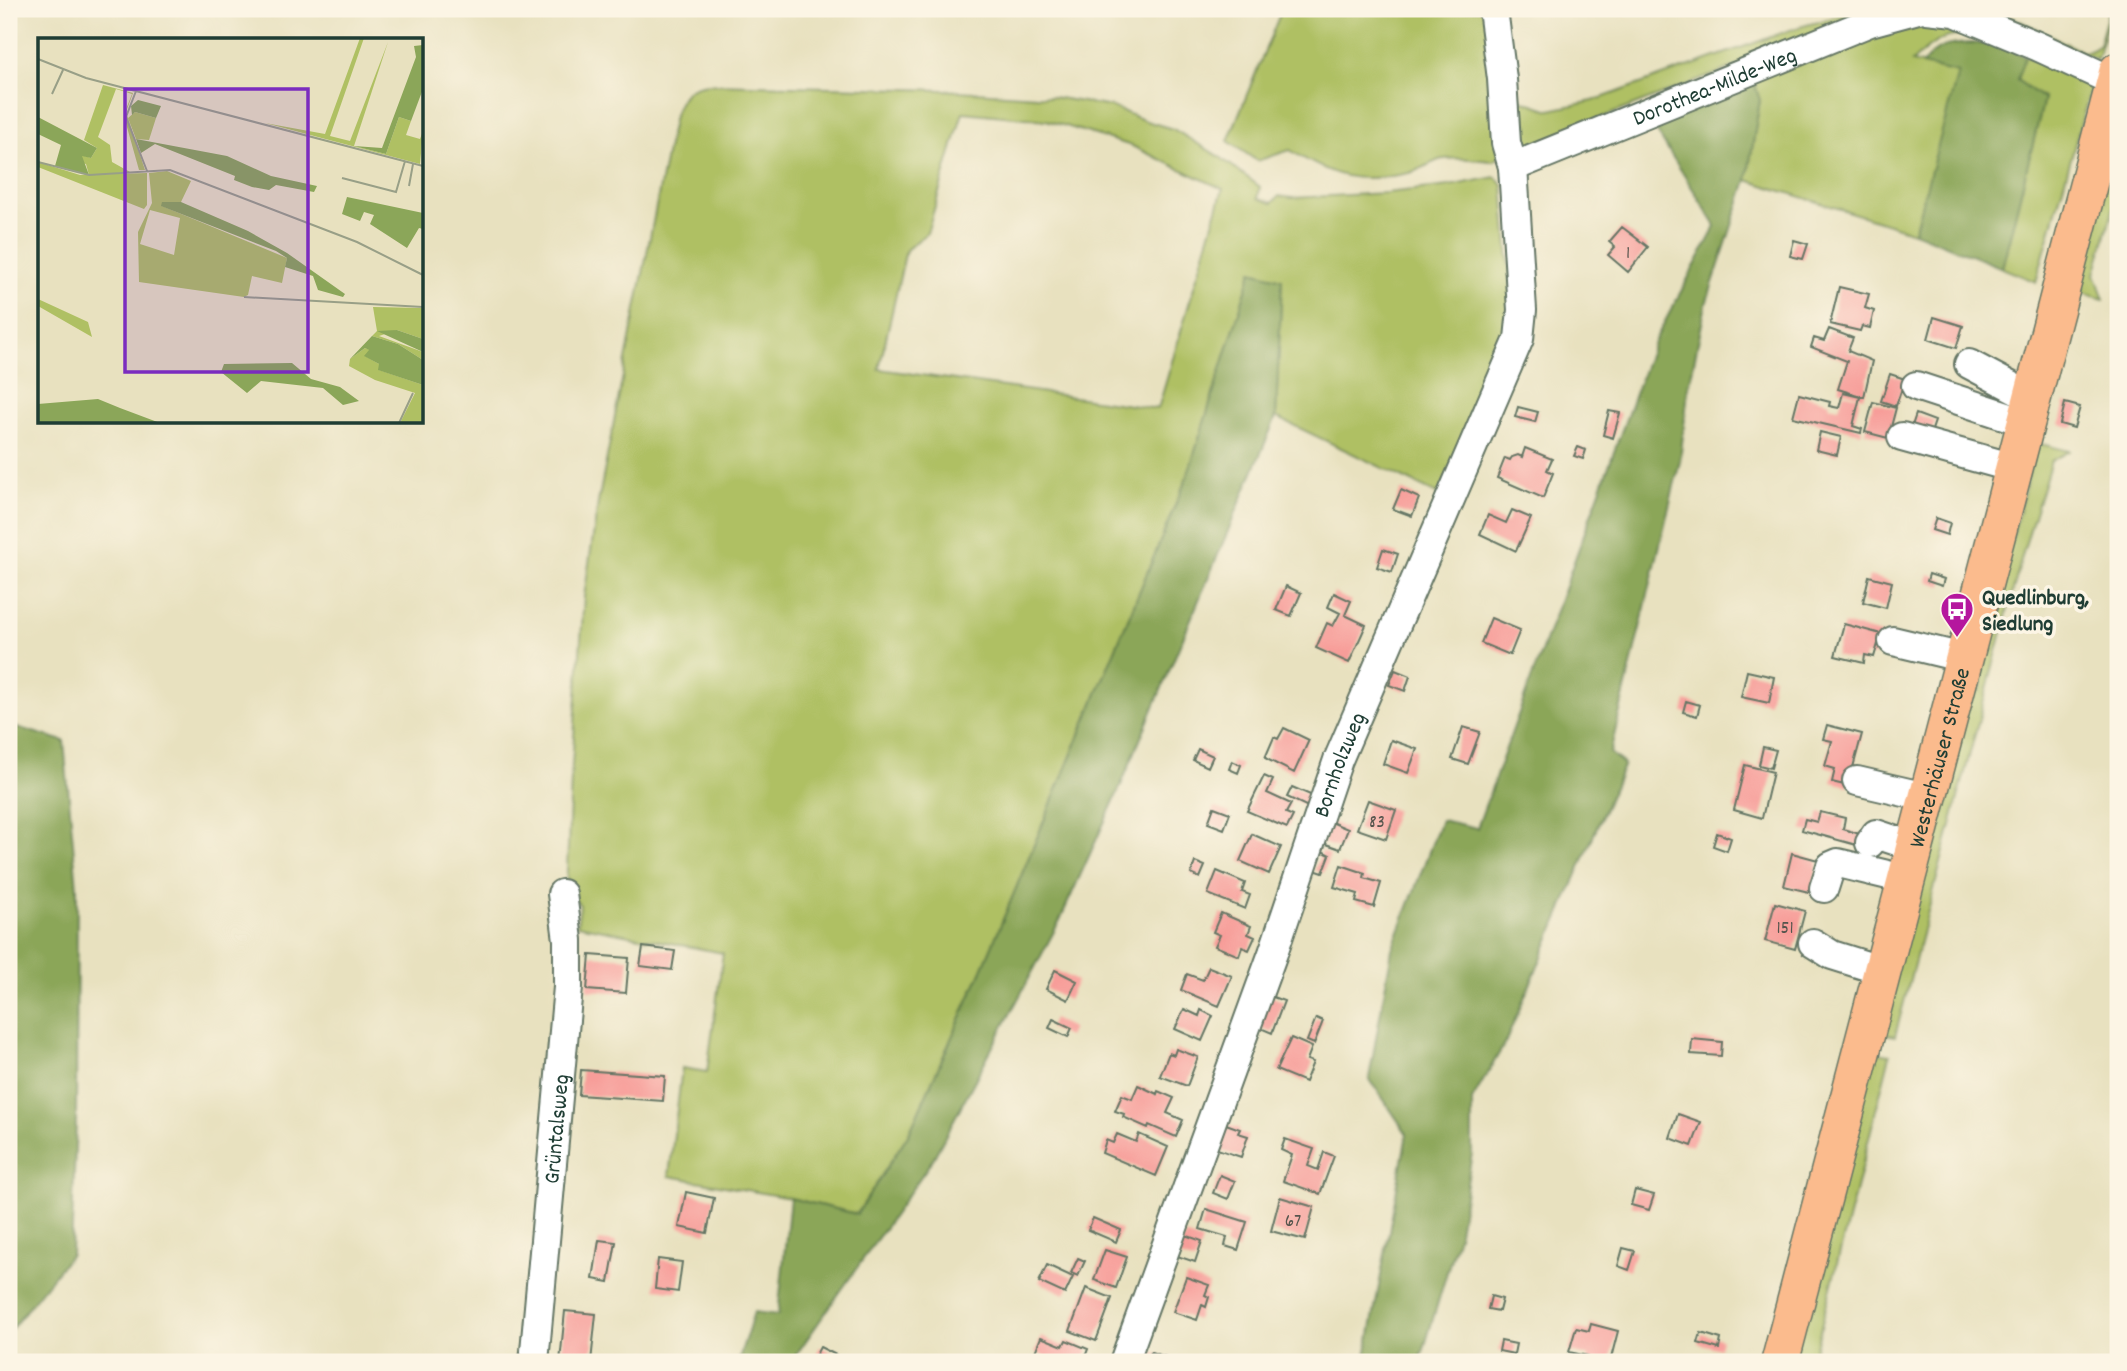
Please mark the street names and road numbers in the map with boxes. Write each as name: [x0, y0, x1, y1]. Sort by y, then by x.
street label: Dorothea-Milde-Weg: [1628, 41, 1802, 137]
street label: Westerhäuser Straße: [1902, 665, 1981, 852]
street label: Bornholzweg: [1307, 708, 1377, 822]
street label: Grüntalsweg: [537, 1073, 580, 1186]

